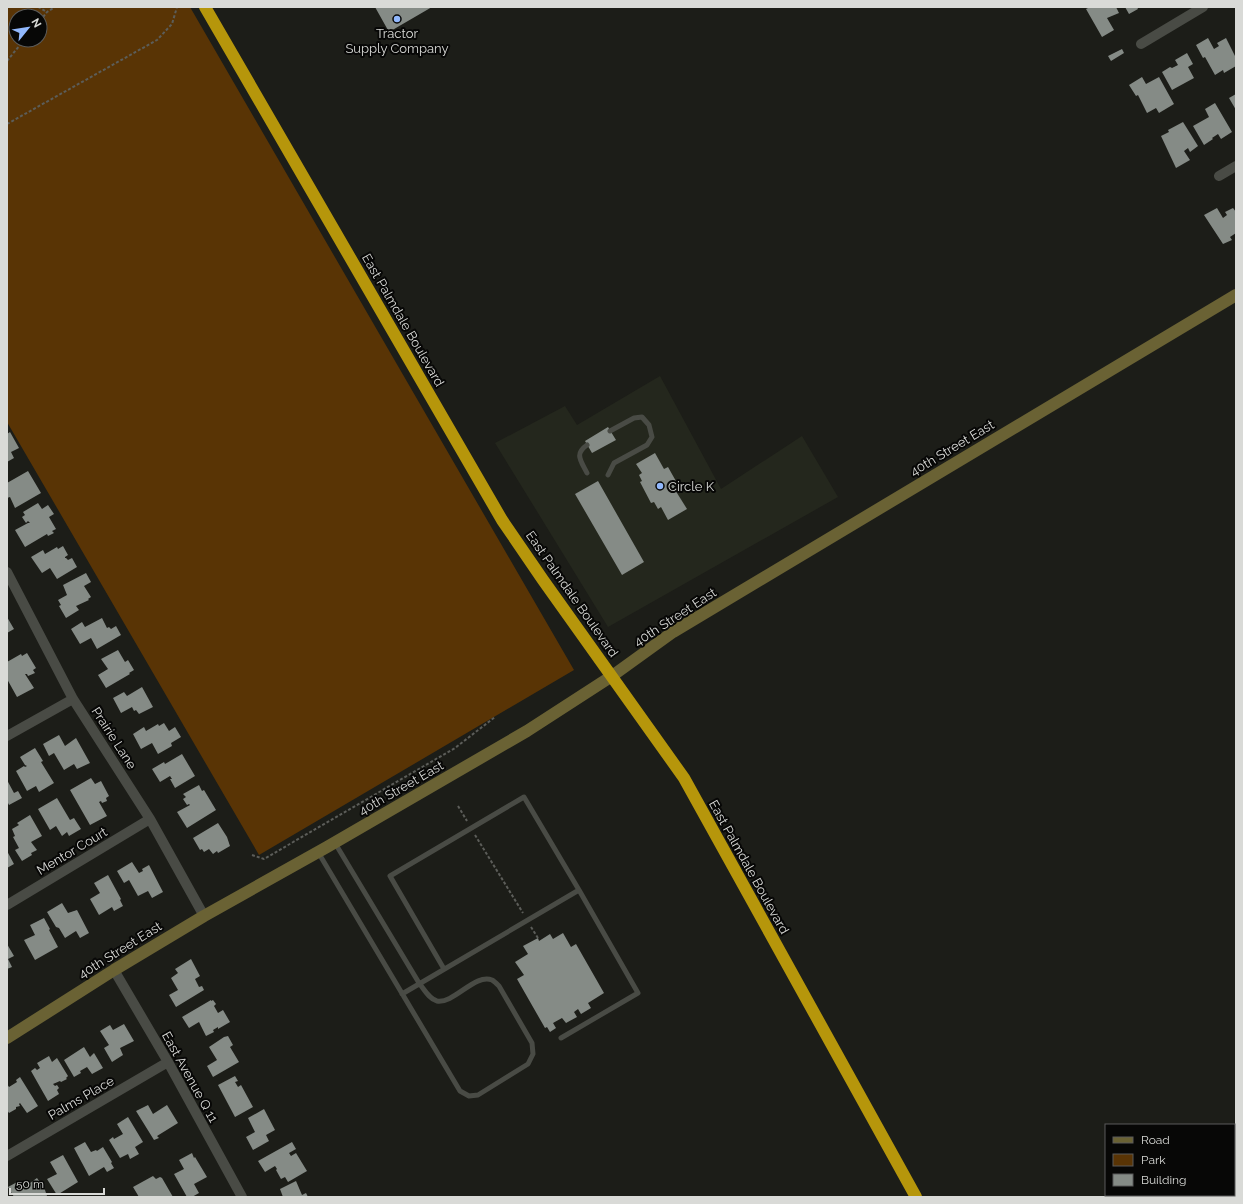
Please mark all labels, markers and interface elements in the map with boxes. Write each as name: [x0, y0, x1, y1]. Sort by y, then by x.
north arrow: [8, 8, 48, 48]
marker: Tractor Supply Company: [392, 14, 402, 24]
text: N: [28, 16, 44, 30]
place label: Tractor Supply Company: [345, 26, 449, 56]
street label: East Palmdale Boulevard: [359, 251, 447, 389]
street label: 40th Street East: [907, 417, 997, 479]
place label: Circle K: [668, 479, 715, 494]
marker: Circle K: [655, 481, 665, 491]
street label: East Palmdale Boulevard: [523, 528, 621, 660]
street label: 40th Street East: [631, 584, 720, 649]
street label: Prairie Lane: [88, 704, 140, 772]
street label: 40th Street East: [356, 757, 447, 818]
street label: East Palmdale Boulevard: [706, 798, 792, 936]
street label: Mentor Court: [34, 824, 110, 878]
street label: 40th Street East: [76, 918, 165, 982]
street label: East Avenue Q 11: [159, 1029, 221, 1125]
street label: Palms Place: [45, 1073, 117, 1123]
legend: [1105, 1124, 1235, 1196]
text: Road: [1141, 1133, 1170, 1147]
text: Park: [1141, 1153, 1166, 1167]
scale bar: [10, 1170, 104, 1196]
text: Building: [1141, 1173, 1187, 1187]
text: 50 m: [16, 1177, 44, 1191]

